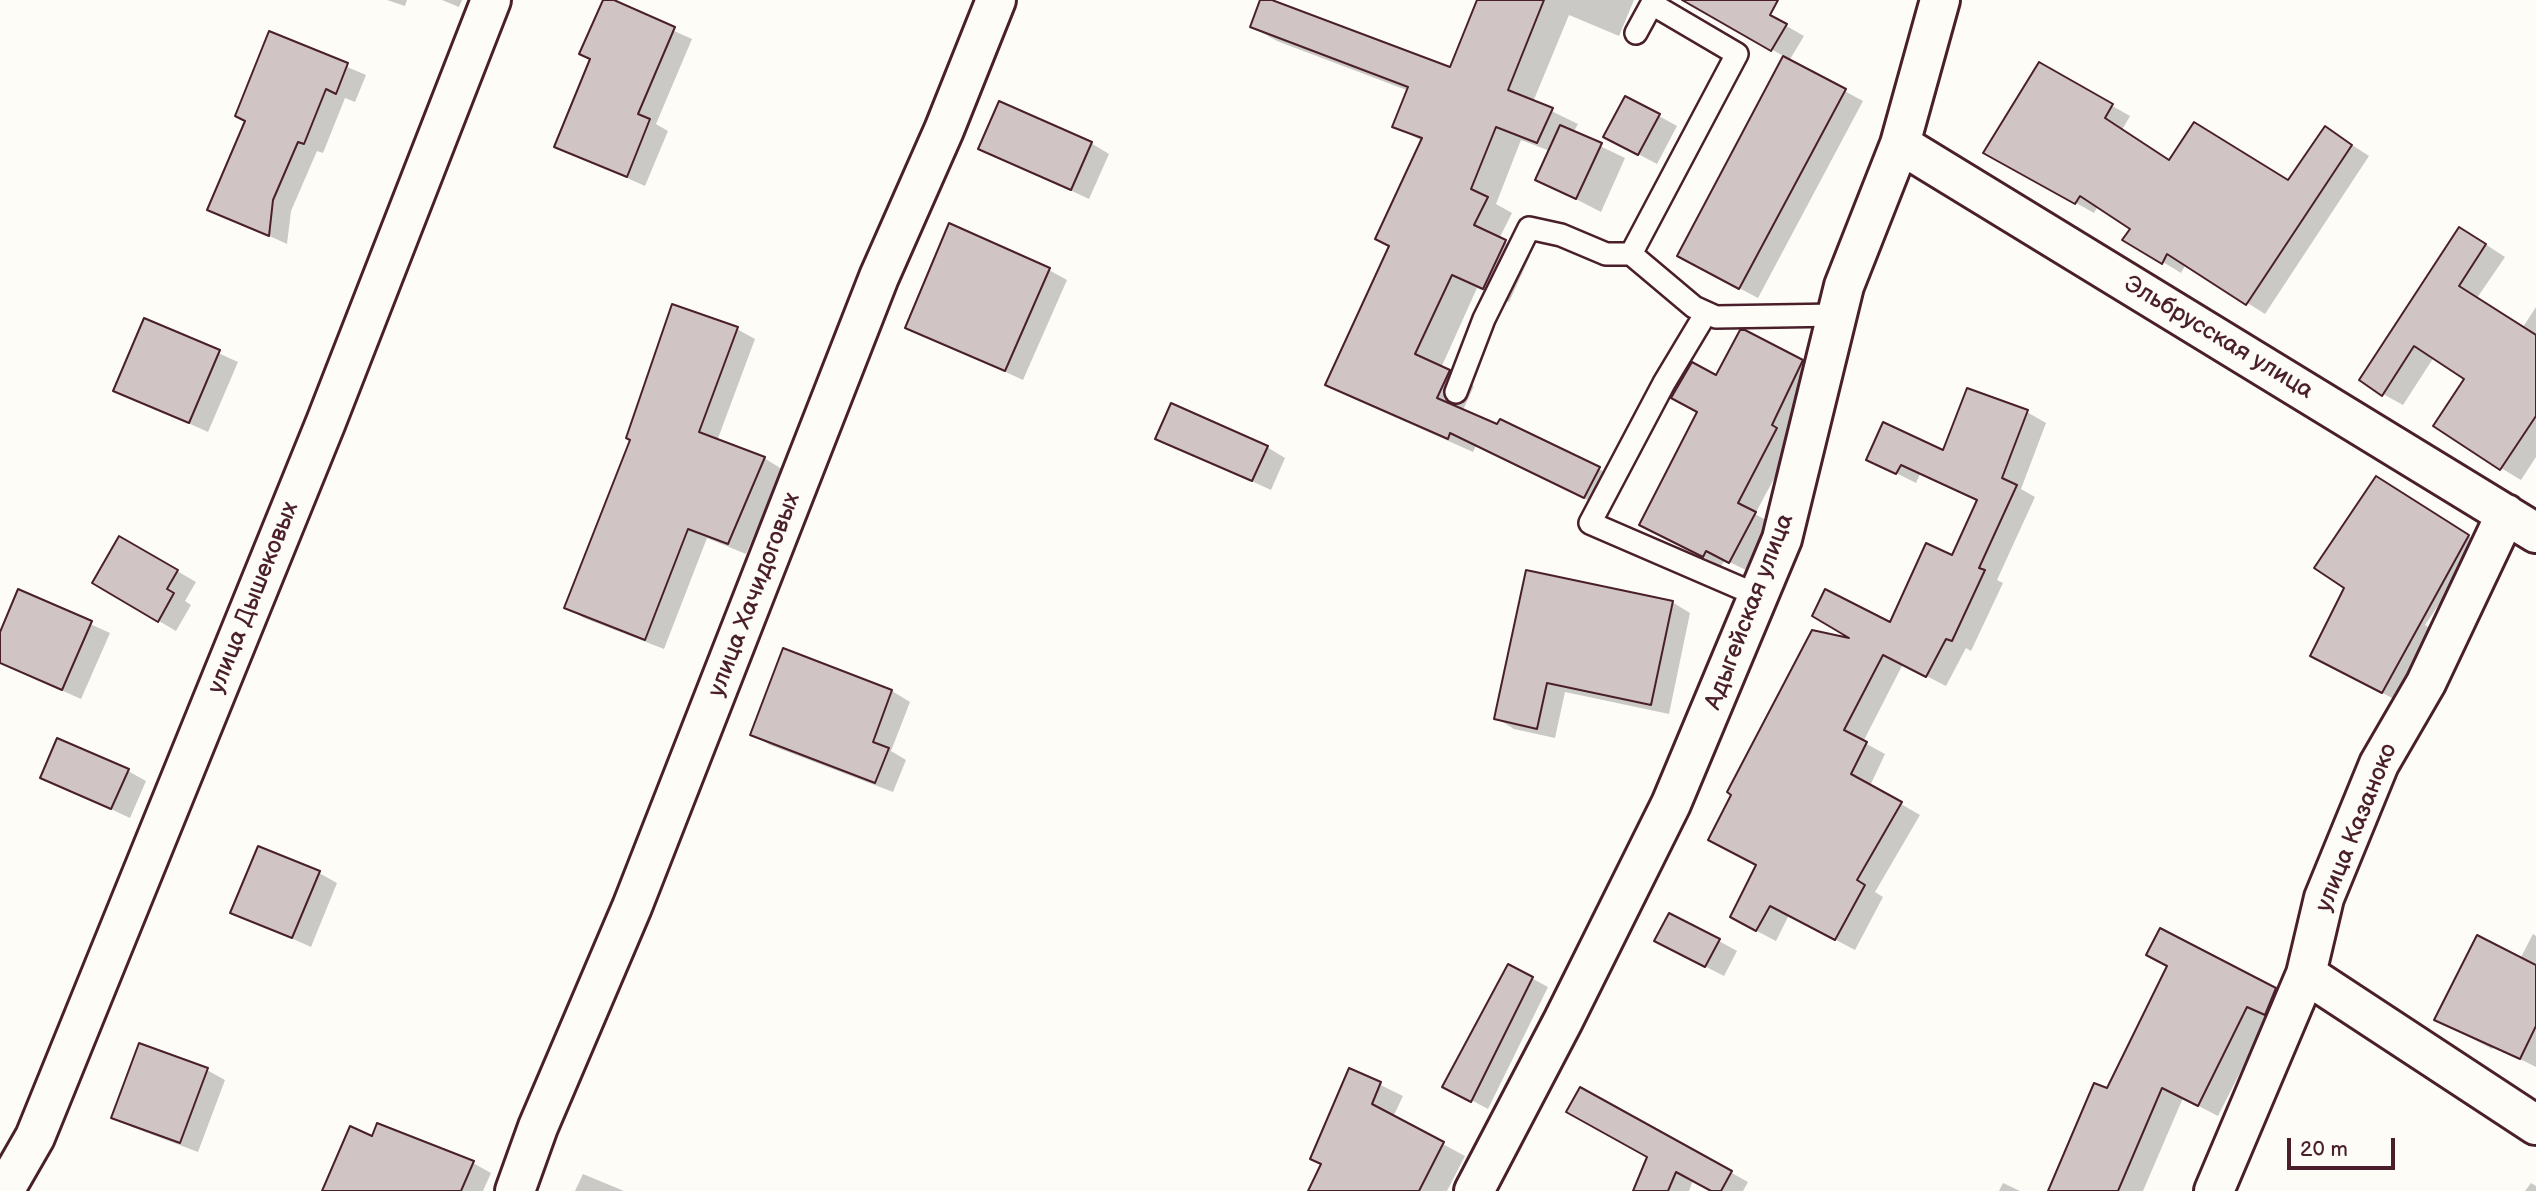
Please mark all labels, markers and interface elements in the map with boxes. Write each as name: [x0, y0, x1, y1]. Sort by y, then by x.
street label: Эльбрусская улица: [2118, 270, 2318, 406]
street label: улица Хачидоговых: [703, 489, 807, 701]
street label: улица Дышековых: [202, 498, 306, 698]
street label: Адыгейская улица: [1699, 510, 1801, 714]
street label: улица Казаноко: [2310, 739, 2404, 917]
scale bar: [2291, 1124, 2400, 1168]
text: 20 m: [2300, 1137, 2348, 1162]

